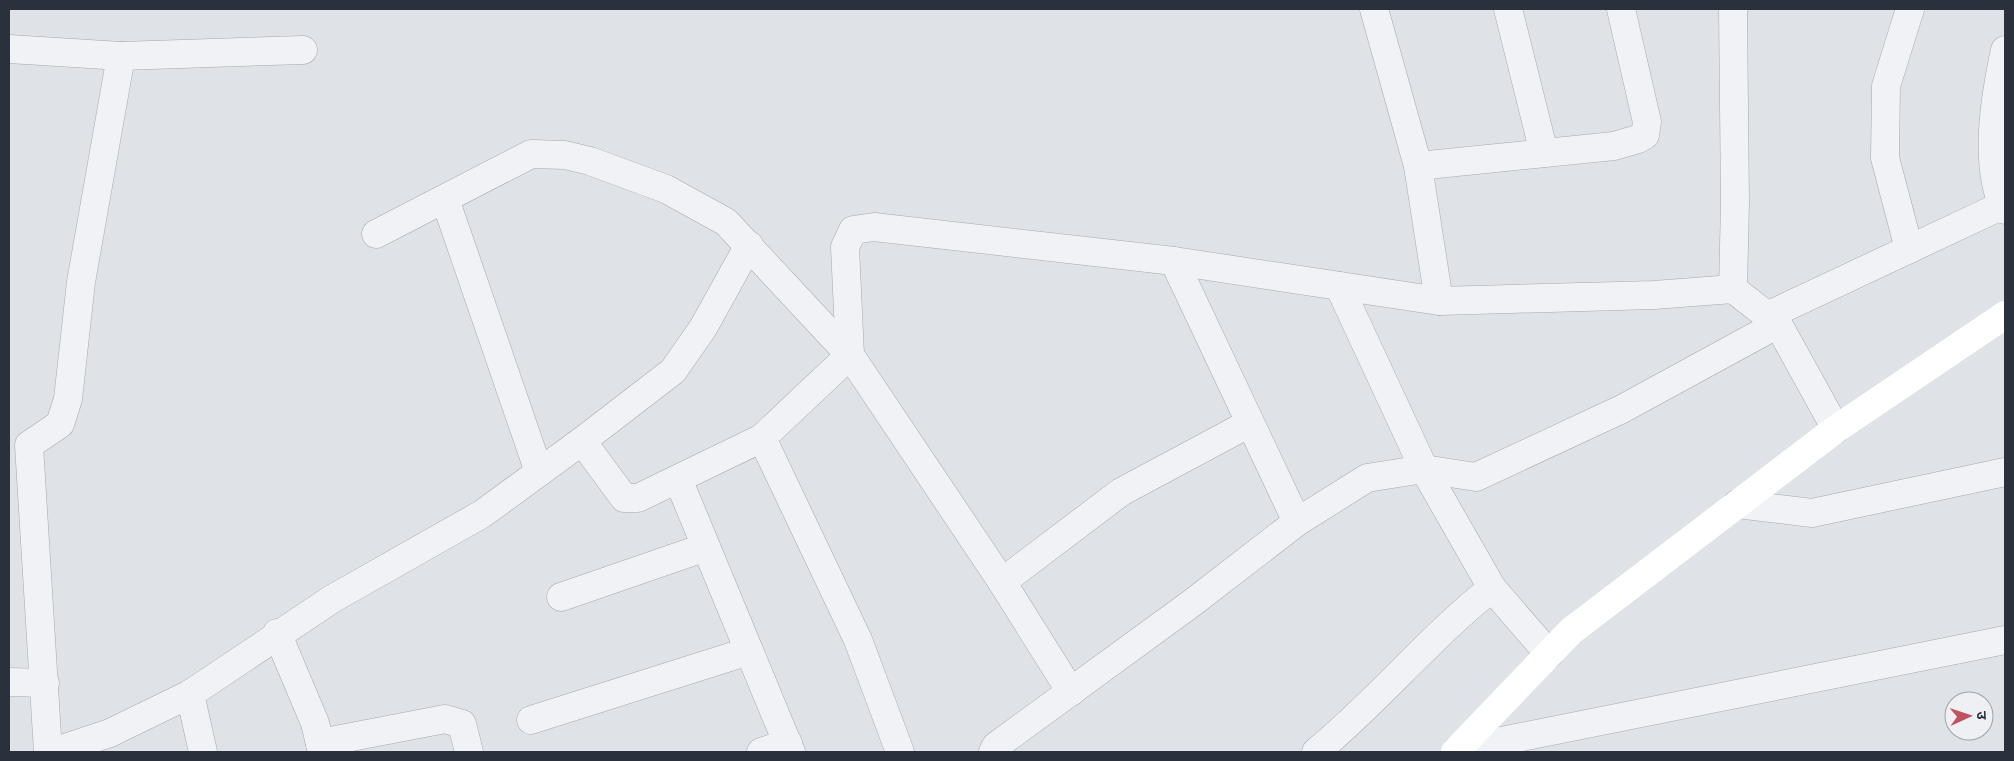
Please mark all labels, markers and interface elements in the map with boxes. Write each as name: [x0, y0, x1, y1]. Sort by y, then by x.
north arrow: [1944, 691, 1994, 741]
text: उ: [1973, 711, 1990, 721]

